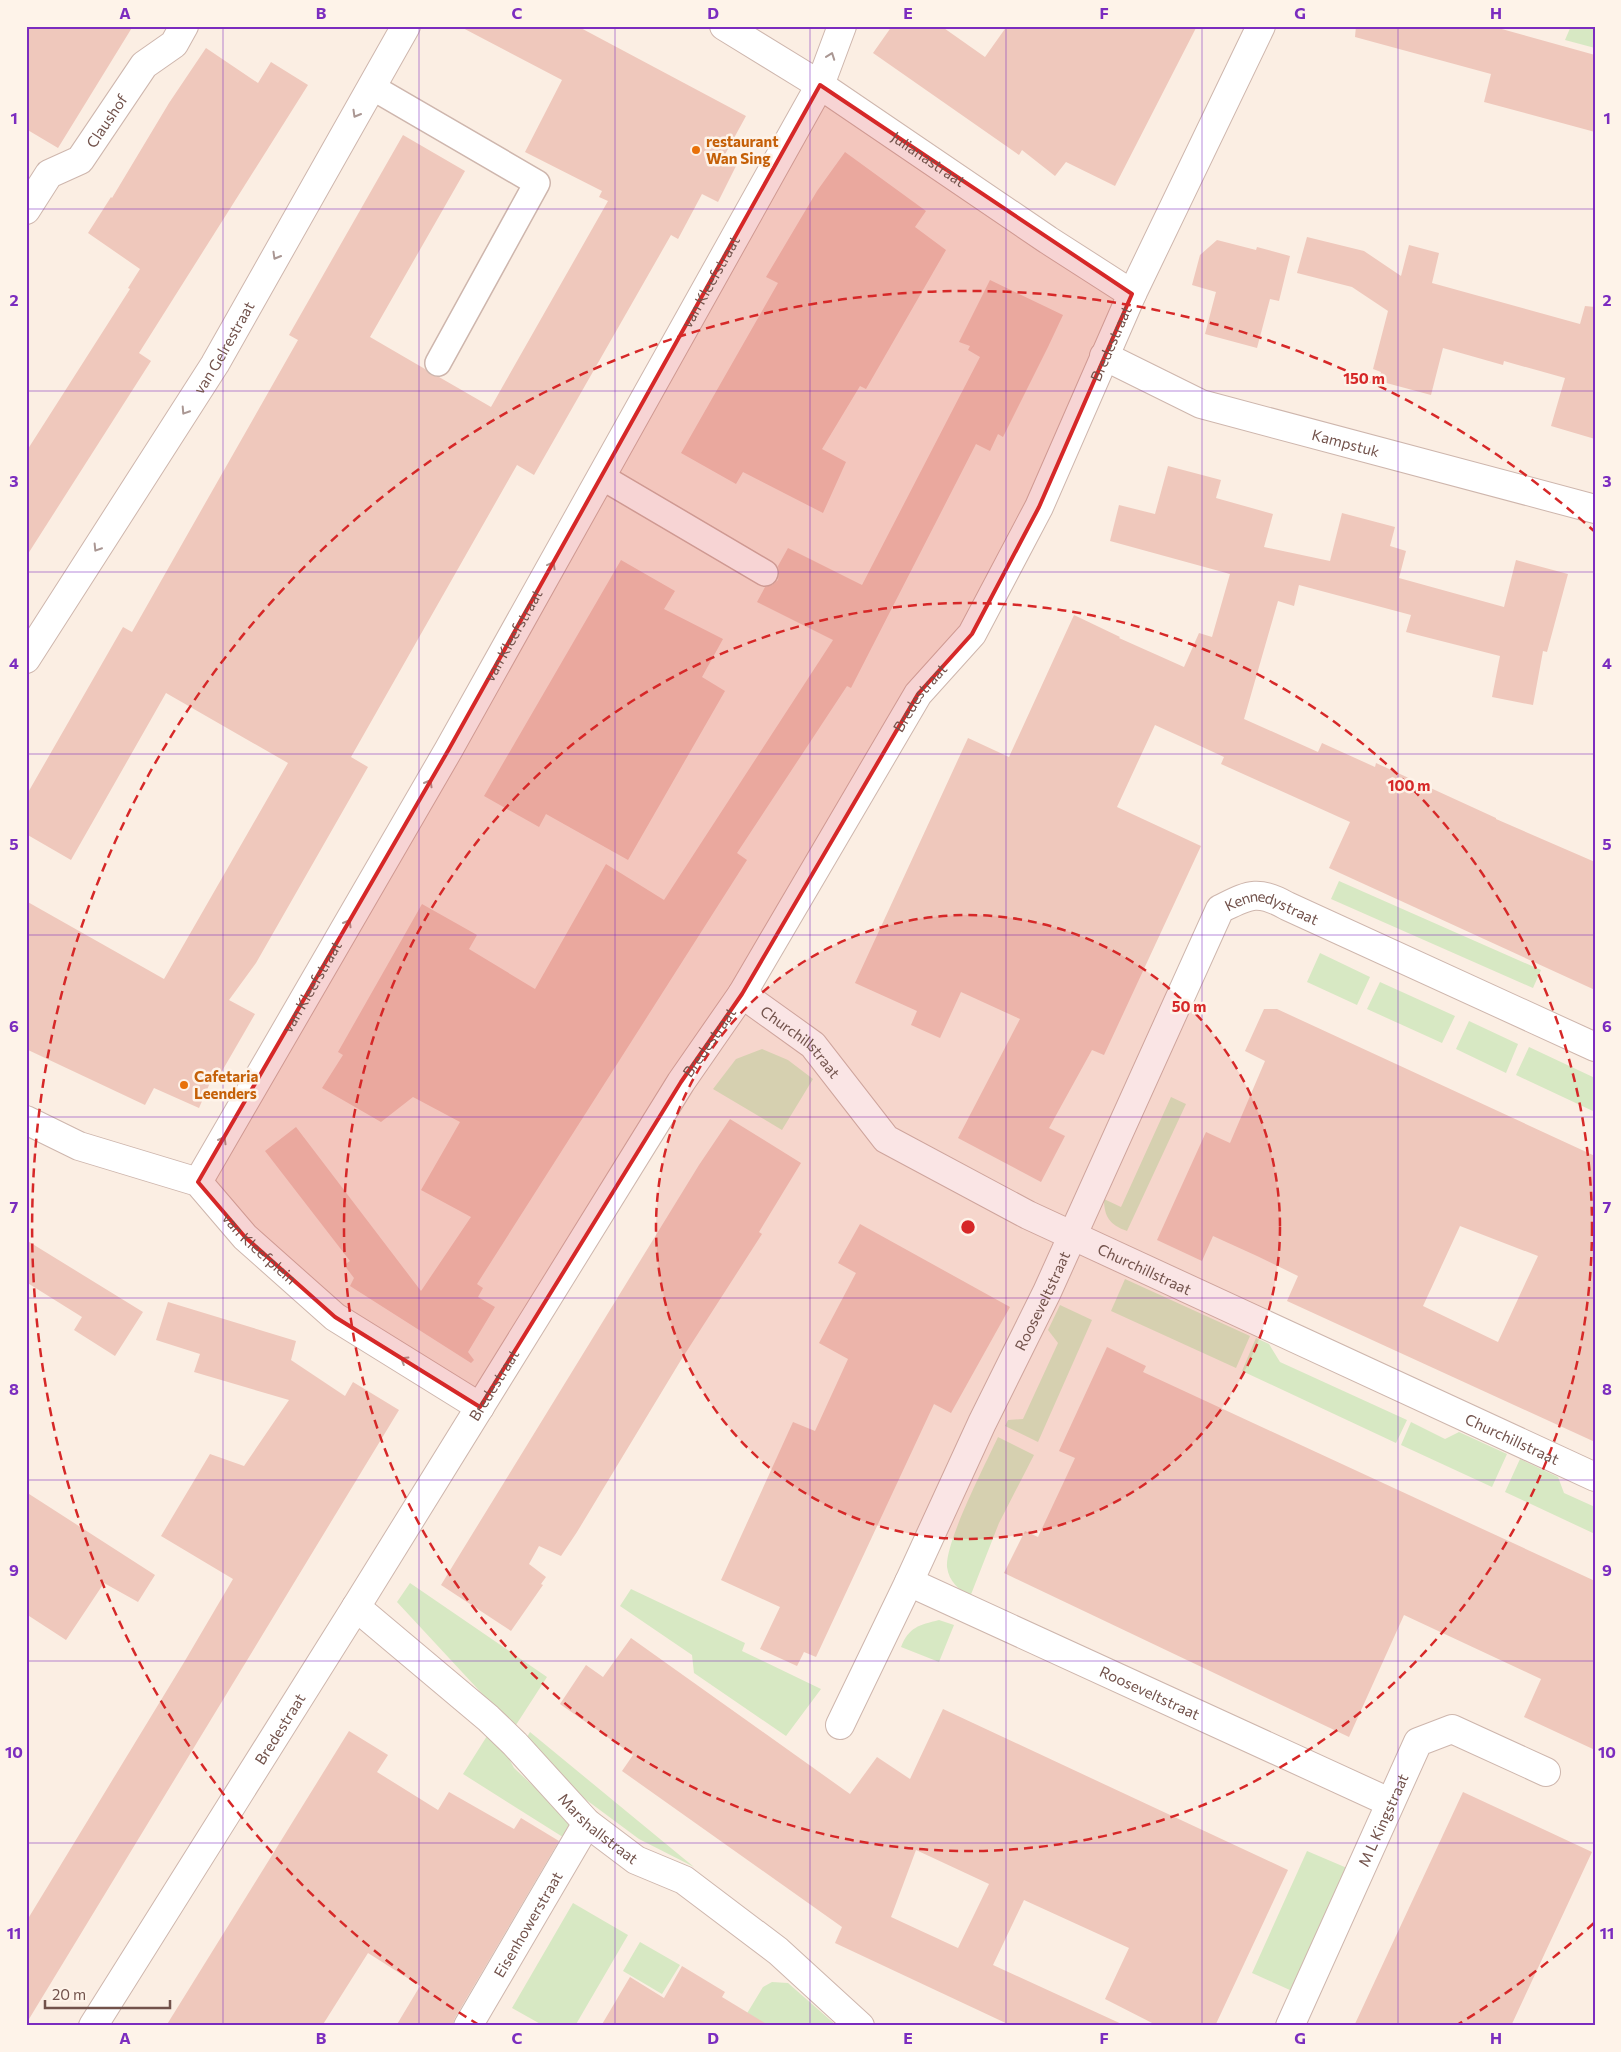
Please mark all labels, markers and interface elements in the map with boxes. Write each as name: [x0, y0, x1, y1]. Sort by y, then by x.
text: A: [119, 3, 131, 22]
text: B: [316, 3, 327, 22]
text: C: [512, 3, 523, 22]
text: D: [707, 3, 719, 22]
text: E: [903, 3, 913, 22]
text: F: [1099, 3, 1109, 22]
text: G: [1294, 3, 1306, 22]
text: H: [1490, 3, 1502, 22]
one-way arrow: [825, 52, 835, 60]
street label: Claushof: [82, 91, 131, 151]
text: 1: [10, 108, 18, 127]
text: 1: [1603, 108, 1611, 127]
one-way arrow: [353, 109, 363, 118]
street label: Julianastraat: [888, 127, 969, 190]
place label: restaurant Wan Sing: [706, 132, 779, 167]
marker: restaurant Wan Sing: [690, 144, 702, 156]
street label: van Kleefstraat: [677, 232, 743, 331]
one-way arrow: [273, 250, 283, 259]
text: 2: [9, 290, 19, 309]
text: 2: [1602, 290, 1612, 309]
street label: van Gelrestraat: [189, 298, 258, 397]
street label: Bredestraat: [1086, 303, 1135, 384]
text: 150 m: [1343, 369, 1385, 387]
one-way arrow: [182, 405, 191, 414]
street label: Kampstuk: [1310, 425, 1381, 460]
text: 3: [9, 471, 19, 490]
text: 3: [1602, 471, 1612, 490]
one-way arrow: [94, 542, 104, 551]
one-way arrow: [545, 561, 555, 570]
street label: van Kleefstraat: [480, 586, 546, 684]
text: 4: [9, 653, 19, 672]
text: 4: [1602, 653, 1612, 672]
street label: Bredestraat: [889, 660, 950, 735]
text: 100 m: [1388, 776, 1430, 794]
one-way arrow: [423, 779, 433, 788]
text: 5: [9, 834, 19, 853]
text: 5: [1602, 834, 1612, 853]
street label: Kennedystraat: [1221, 886, 1322, 928]
one-way arrow: [341, 920, 351, 929]
street label: van Kleefstraat: [278, 937, 345, 1036]
text: 50 m: [1172, 997, 1206, 1015]
street label: Churchillstraat: [757, 1002, 844, 1081]
street label: Bredestraat: [678, 1004, 739, 1080]
text: 6: [9, 1016, 19, 1035]
text: 6: [1602, 1016, 1612, 1035]
place label: Cafetaria Leenders: [194, 1067, 258, 1102]
marker: Cafetaria Leenders: [178, 1079, 190, 1091]
one-way arrow: [216, 1136, 226, 1145]
text: 7: [10, 1197, 19, 1216]
text: 7: [1603, 1197, 1612, 1216]
street label: van Kleefplein: [219, 1209, 300, 1288]
centre of rings: [959, 1218, 977, 1236]
street label: Churchillstraat: [1095, 1240, 1194, 1298]
street label: Rooseveltstraat: [1011, 1248, 1073, 1353]
street label: Bredestraat: [465, 1346, 522, 1424]
one-way arrow: [401, 1357, 410, 1367]
text: 8: [9, 1379, 19, 1398]
text: 8: [1602, 1379, 1612, 1398]
street label: Churchillstraat: [1463, 1409, 1562, 1468]
text: 9: [9, 1560, 19, 1579]
text: 9: [1602, 1560, 1612, 1579]
street label: Rooseveltstraat: [1097, 1662, 1203, 1723]
street label: Bredestraat: [251, 1690, 309, 1768]
text: 10: [5, 1742, 23, 1761]
text: 10: [1598, 1742, 1616, 1761]
street label: M L Kingstraat: [1354, 1771, 1412, 1869]
street label: Marshallstraat: [555, 1789, 642, 1867]
street label: Eisenhowerstraat: [490, 1868, 566, 1980]
text: 11: [7, 1923, 21, 1942]
text: 11: [1600, 1923, 1614, 1942]
scale bar: [45, 1977, 170, 2009]
text: 20 m: [52, 1985, 86, 2003]
text: A: [119, 2028, 131, 2047]
text: B: [316, 2028, 327, 2047]
text: C: [512, 2028, 523, 2047]
text: D: [707, 2028, 719, 2047]
text: E: [903, 2028, 913, 2047]
text: F: [1099, 2028, 1109, 2047]
text: G: [1294, 2028, 1306, 2047]
text: H: [1490, 2028, 1502, 2047]

